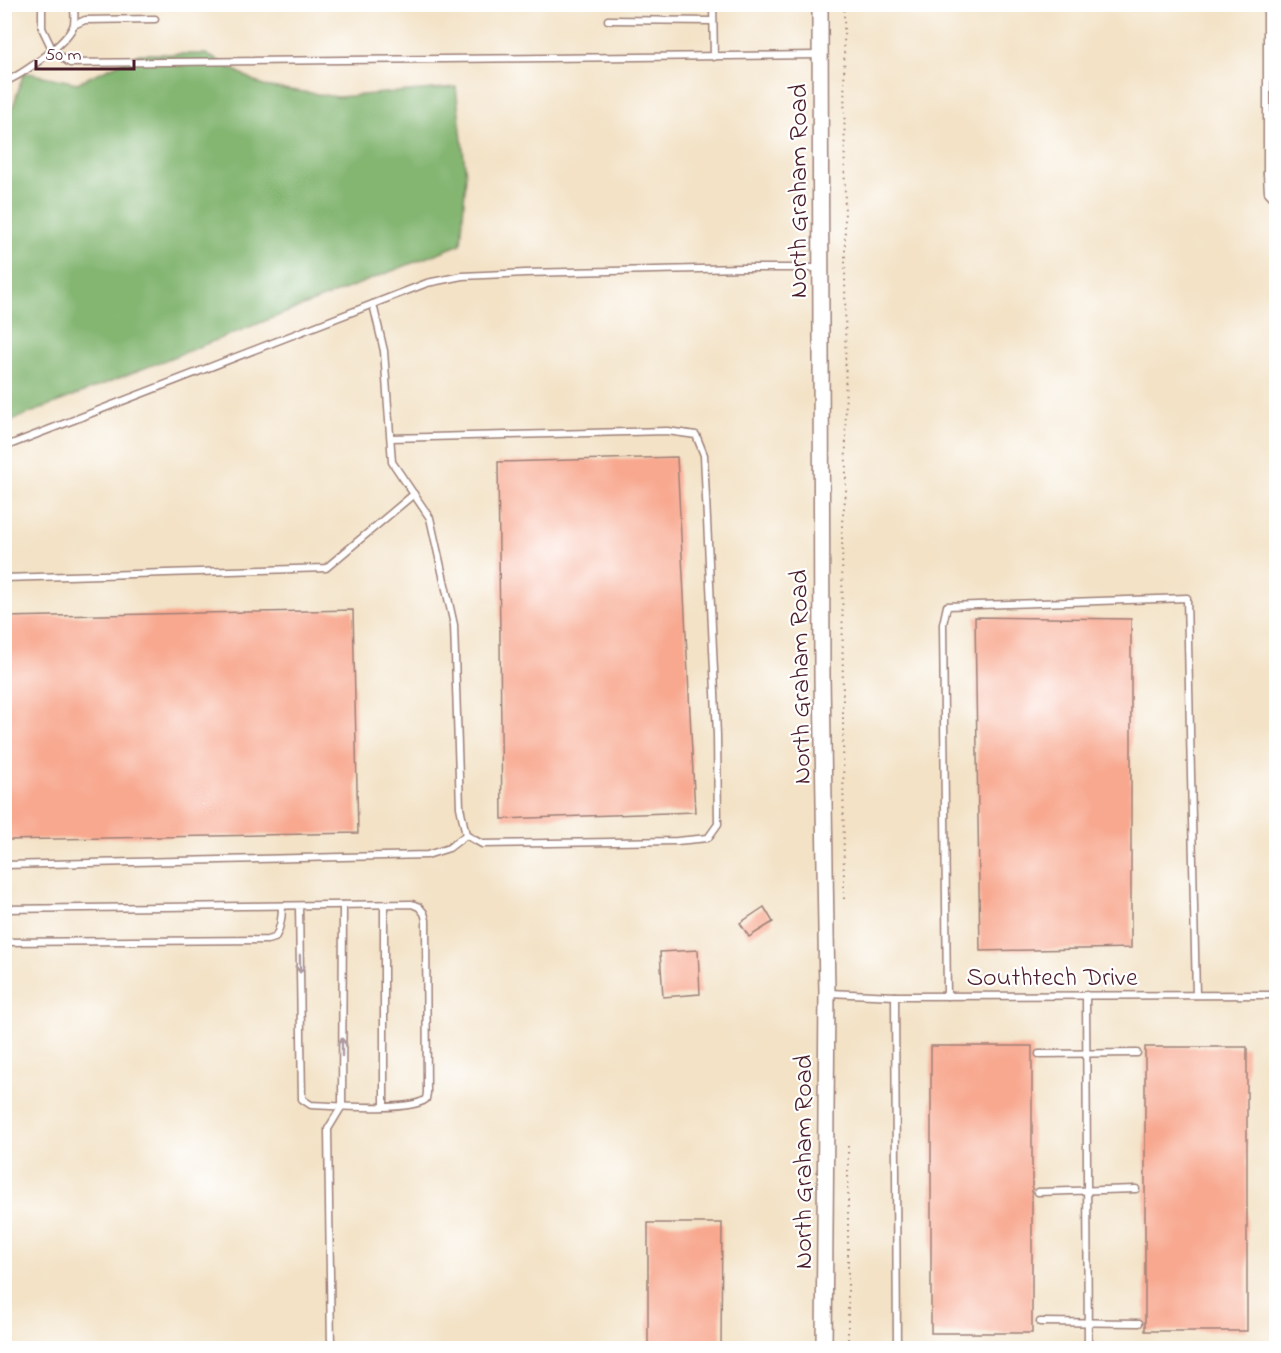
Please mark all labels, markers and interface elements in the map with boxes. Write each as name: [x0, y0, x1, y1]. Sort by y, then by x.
scale bar: [36, 33, 134, 71]
text: 50 m: [45, 43, 82, 69]
street label: North Graham Road: [781, 83, 819, 298]
street label: North Graham Road: [781, 569, 823, 785]
one-way arrow: [294, 954, 305, 974]
street label: Southtech Drive: [966, 960, 1138, 998]
one-way arrow: [336, 1038, 348, 1058]
street label: North Graham Road: [786, 1054, 824, 1269]

